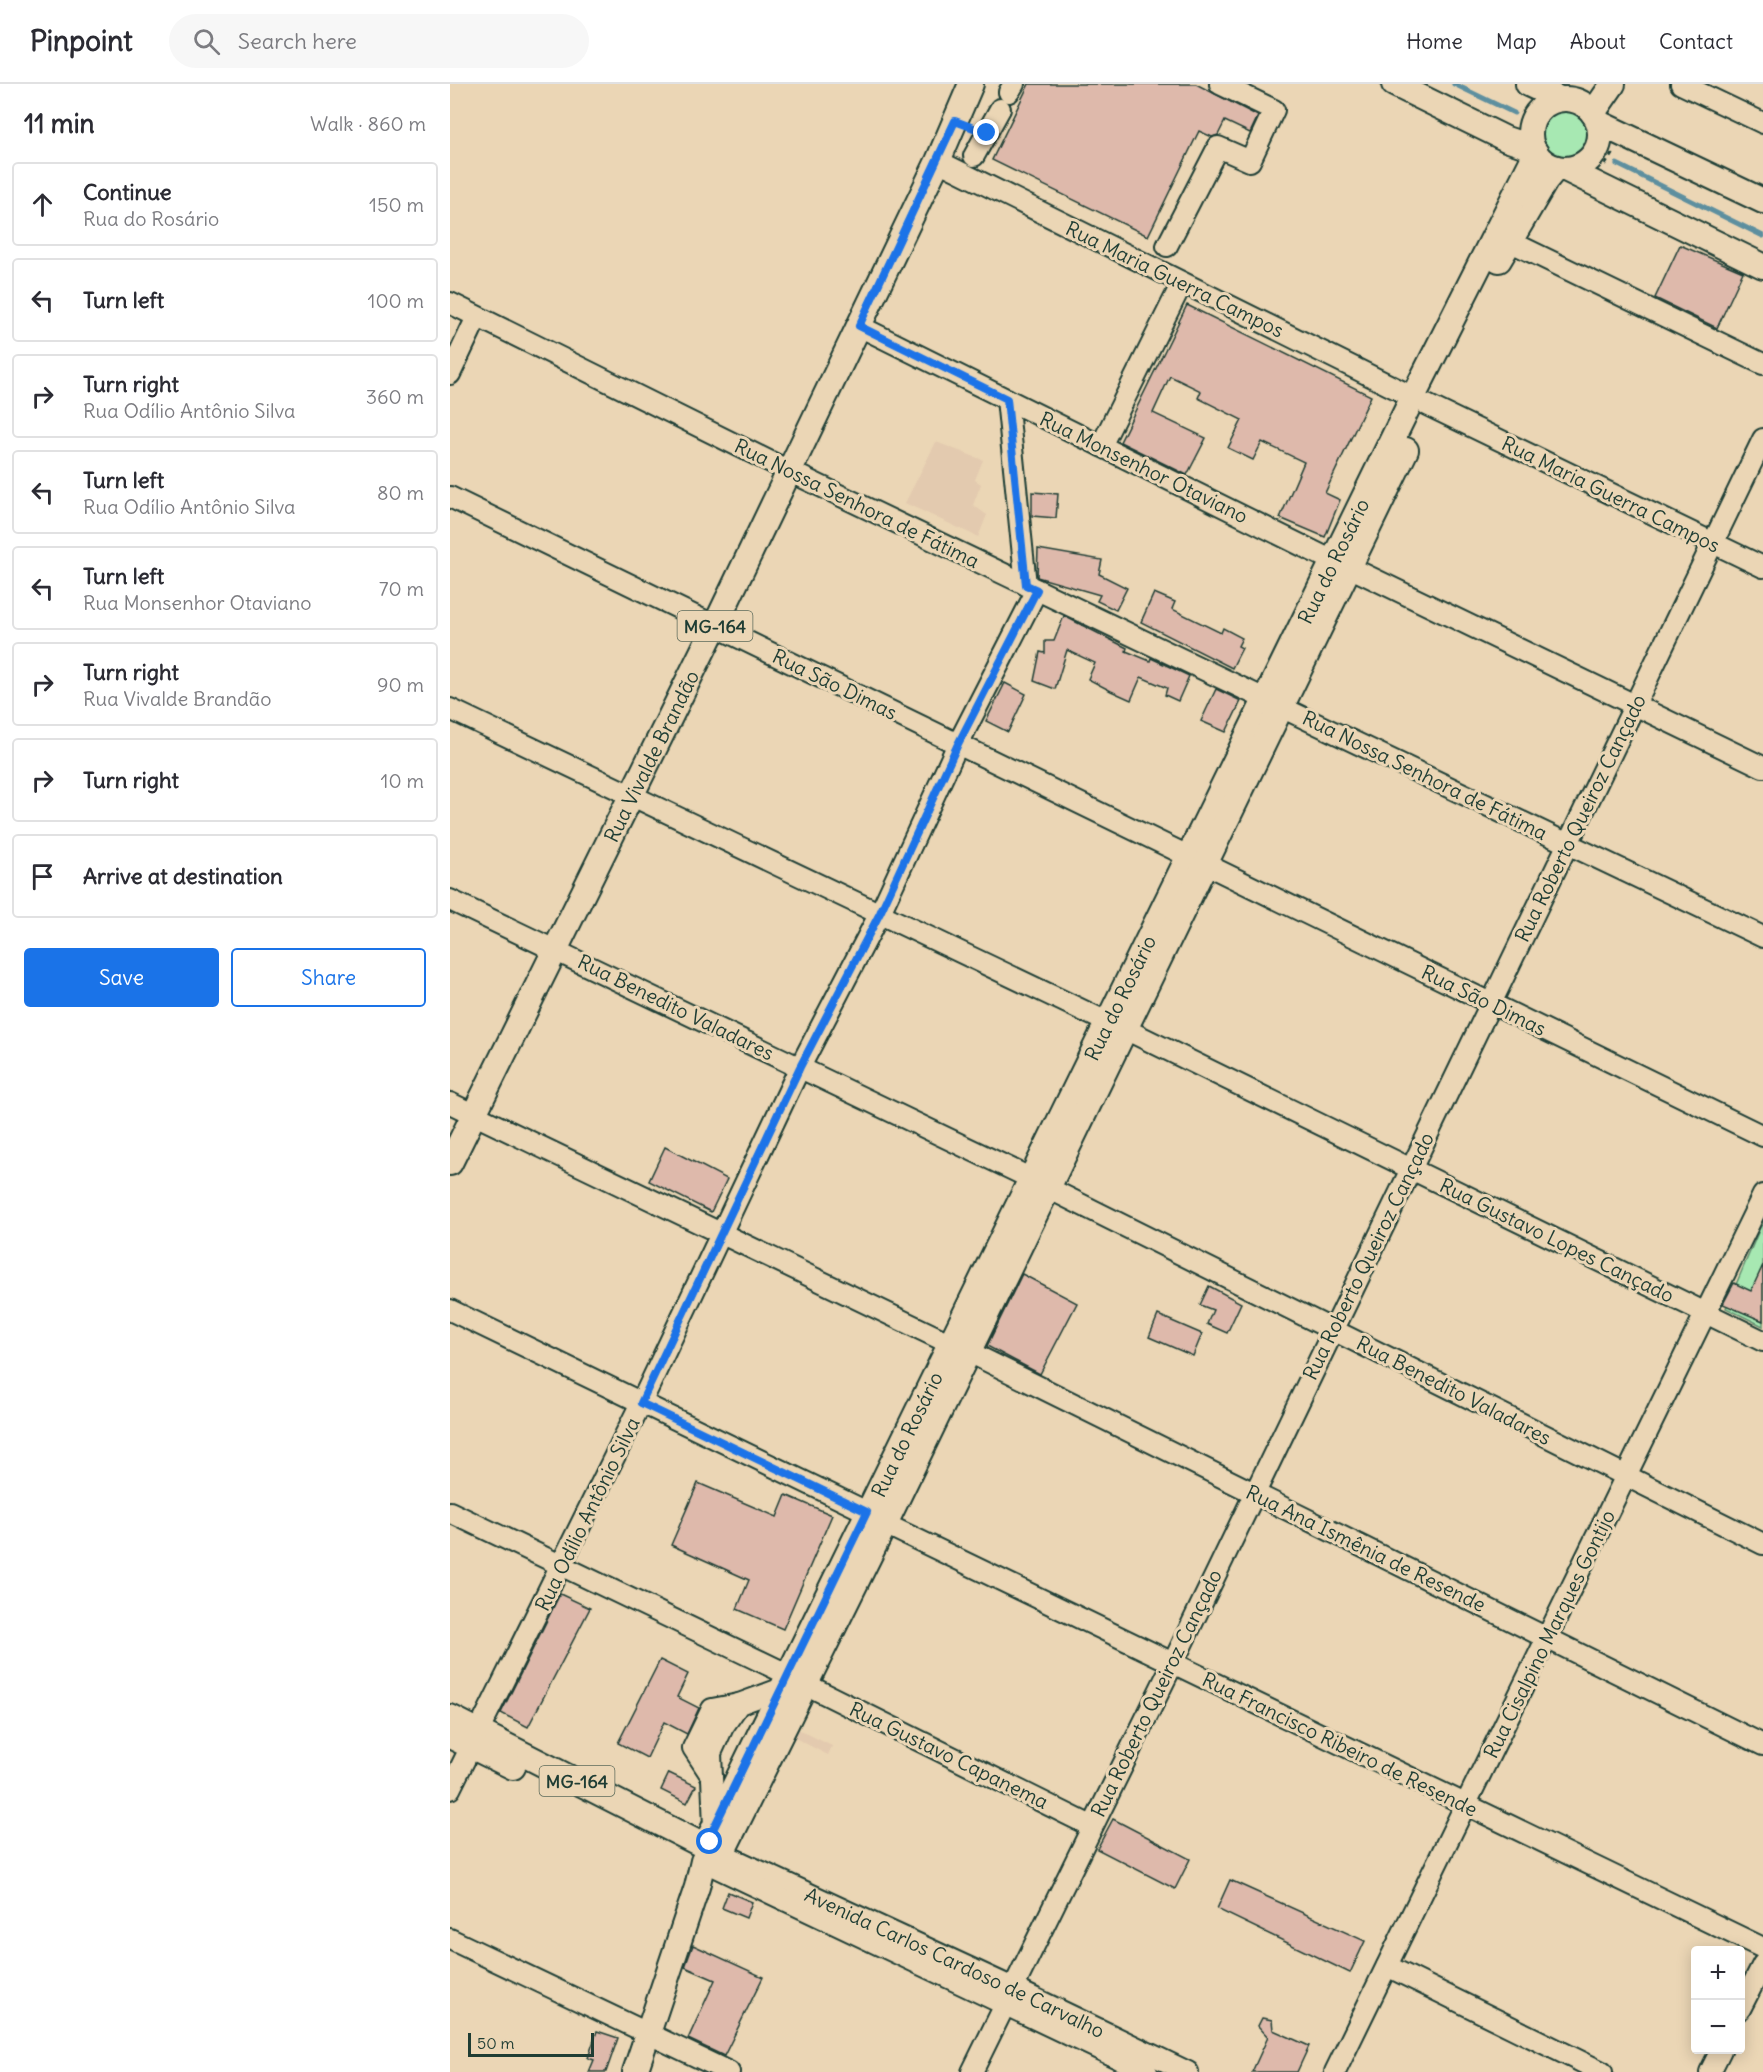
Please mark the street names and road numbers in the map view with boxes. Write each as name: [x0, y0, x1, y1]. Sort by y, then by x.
street label: Rua Maria Guerra Campos: [1062, 215, 1288, 343]
street label: Rua Monsenhor Otaviano: [1036, 406, 1252, 528]
street label: Rua Maria Guerra Campos: [1498, 430, 1724, 558]
street label: Rua Nossa Senhora de Fátima: [731, 433, 983, 573]
street label: Rua do Rosário: [1292, 494, 1374, 628]
road number: MG-164: [678, 611, 752, 641]
street label: Rua São Dimas: [769, 643, 901, 725]
street label: Rua Vivalde Brandão: [598, 666, 704, 846]
street label: Rua Roberto Queiroz Cançado: [1509, 690, 1651, 946]
street label: Rua Nossa Senhora de Fátima: [1299, 705, 1551, 845]
street label: Rua do Rosário: [1078, 931, 1161, 1064]
street label: Rua Benedito Valadares: [574, 949, 778, 1065]
street label: Rua São Dimas: [1418, 959, 1550, 1041]
street label: Rua Roberto Queiroz Cançado: [1297, 1128, 1439, 1384]
street label: Rua Gustavo Lopes Cançado: [1436, 1172, 1678, 1308]
street label: Rua Benedito Valadares: [1352, 1330, 1556, 1450]
street label: Rua do Rosário: [865, 1368, 947, 1501]
street label: Rua Odílio Antônio Silva: [529, 1413, 645, 1615]
street label: Rua Ana Ismênia de Resende: [1242, 1479, 1490, 1617]
street label: Rua Cisalpino Marques Gontijo: [1478, 1506, 1620, 1762]
street label: Rua Roberto Queiroz Cançado: [1085, 1565, 1227, 1821]
street label: Rua Francisco Ribeiro de Resende: [1198, 1666, 1482, 1822]
street label: Rua Gustavo Capanema: [846, 1696, 1052, 1814]
road number: MG-164: [540, 1766, 614, 1796]
street label: Avenida Carlos Cardoso de Carvalho: [801, 1881, 1109, 2043]

